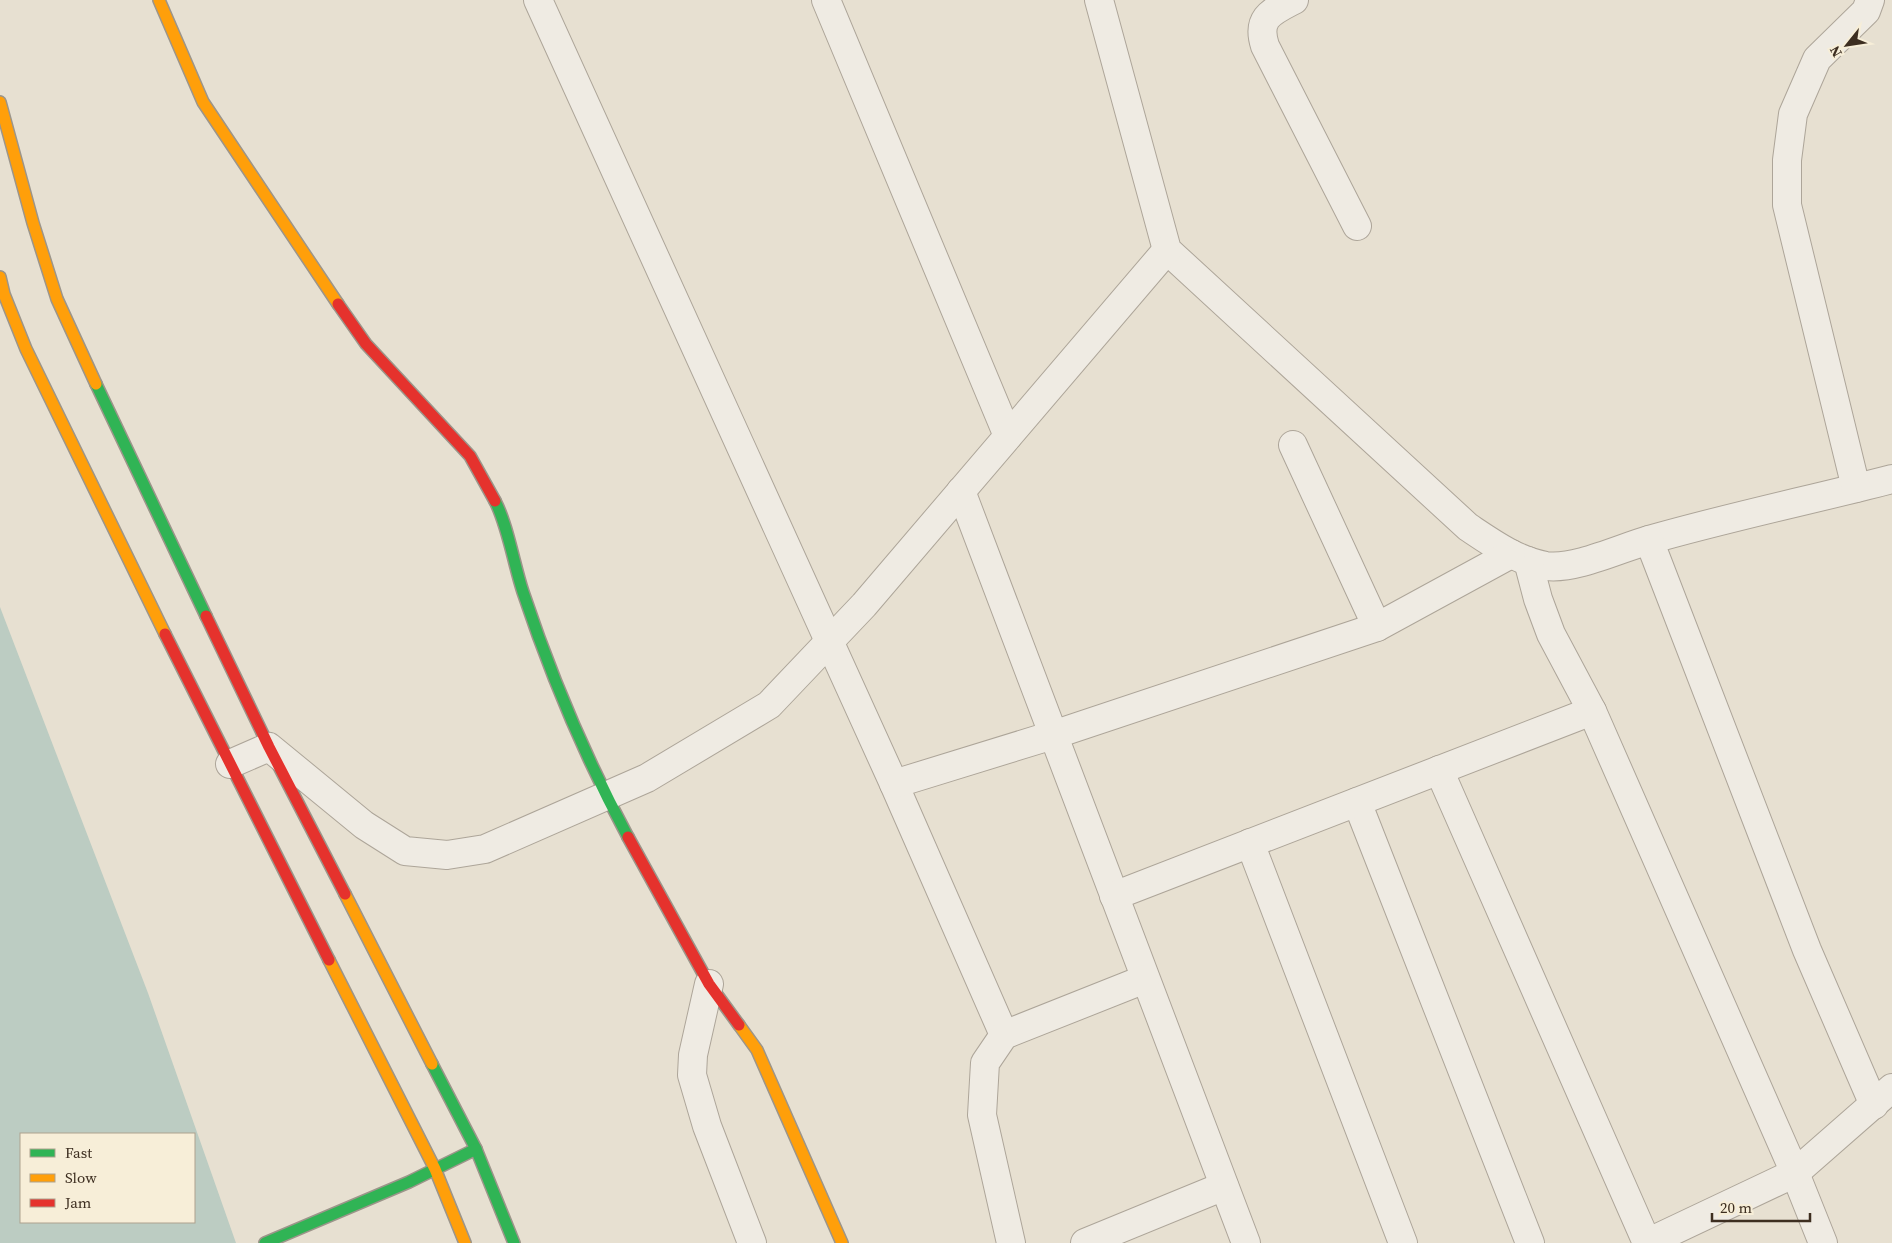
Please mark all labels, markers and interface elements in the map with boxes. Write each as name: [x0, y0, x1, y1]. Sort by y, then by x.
north arrow: [1822, 20, 1872, 70]
text: N: [1825, 42, 1847, 61]
legend: [20, 1133, 195, 1223]
text: Fast: [65, 1142, 92, 1163]
text: Slow: [65, 1167, 97, 1188]
scale bar: [1712, 1190, 1810, 1222]
text: Jam: [64, 1192, 92, 1213]
text: 20 m: [1720, 1197, 1752, 1218]

